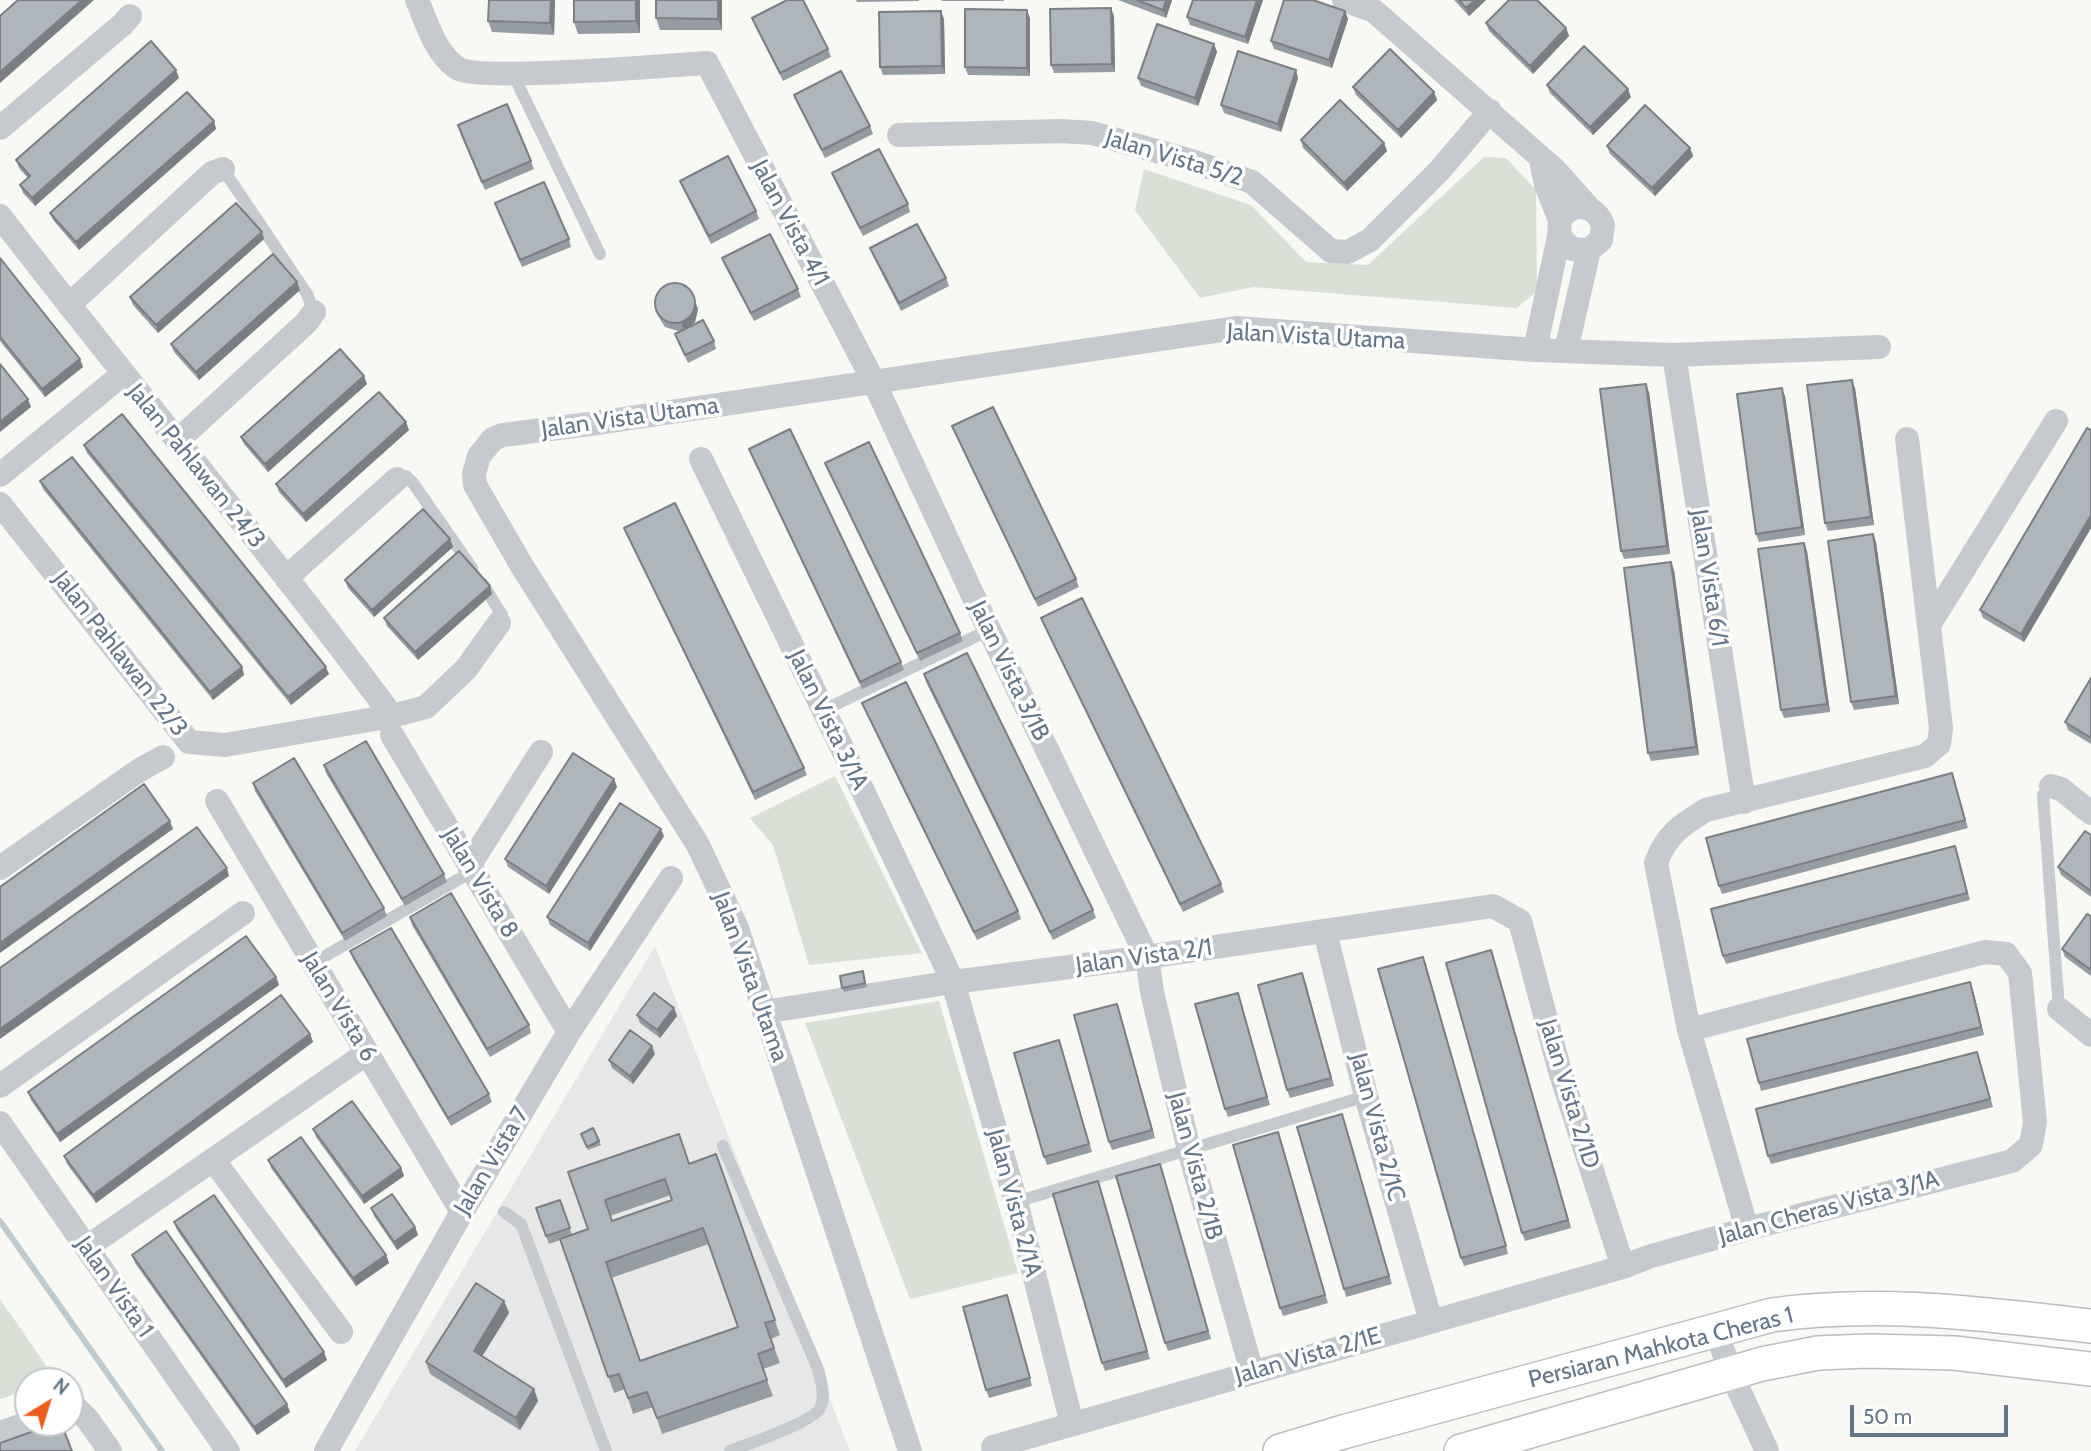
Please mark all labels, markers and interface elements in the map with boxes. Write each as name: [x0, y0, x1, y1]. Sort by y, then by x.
street label: Jalan Vista 5/2: [1102, 123, 1246, 193]
street label: Jalan Vista 4/1: [745, 155, 835, 291]
street label: Jalan Vista Utama: [1226, 318, 1406, 356]
street label: Jalan Pahlawan 24/3: [121, 378, 271, 554]
street label: Jalan Vista Utama: [540, 391, 720, 445]
street label: Jalan Vista 6/1: [1684, 507, 1734, 649]
street label: Jalan Pahlawan 22/3: [47, 566, 193, 742]
street label: Jalan Vista 3/1B: [963, 596, 1055, 746]
street label: Jalan Vista 3/1A: [782, 645, 874, 795]
street label: Jalan Vista 8: [436, 823, 524, 943]
street label: Jalan Vista Utama: [706, 888, 794, 1066]
street label: Jalan Vista 2/1: [1074, 933, 1214, 981]
street label: Jalan Vista 6: [295, 947, 383, 1067]
street label: Jalan Vista 2/1D: [1533, 1016, 1605, 1172]
street label: Jalan Vista 2/1C: [1343, 1050, 1411, 1204]
street label: Jalan Vista 2/1B: [1161, 1089, 1229, 1243]
street label: Jalan Vista 7: [448, 1102, 536, 1220]
street label: Jalan Vista 2/1A: [980, 1126, 1048, 1280]
street label: Jalan Cheras Vista 3/1A: [1716, 1165, 1942, 1251]
street label: Jalan Vista 1: [69, 1231, 159, 1343]
street label: Persiaran Mahkota Cheras 1: [1526, 1301, 1796, 1395]
street label: Jalan Vista 2/1E: [1232, 1321, 1384, 1391]
north arrow: [14, 1367, 84, 1437]
text: N: [49, 1373, 73, 1400]
scale bar: [1853, 1392, 2010, 1436]
text: 50 m: [1863, 1404, 1912, 1429]

